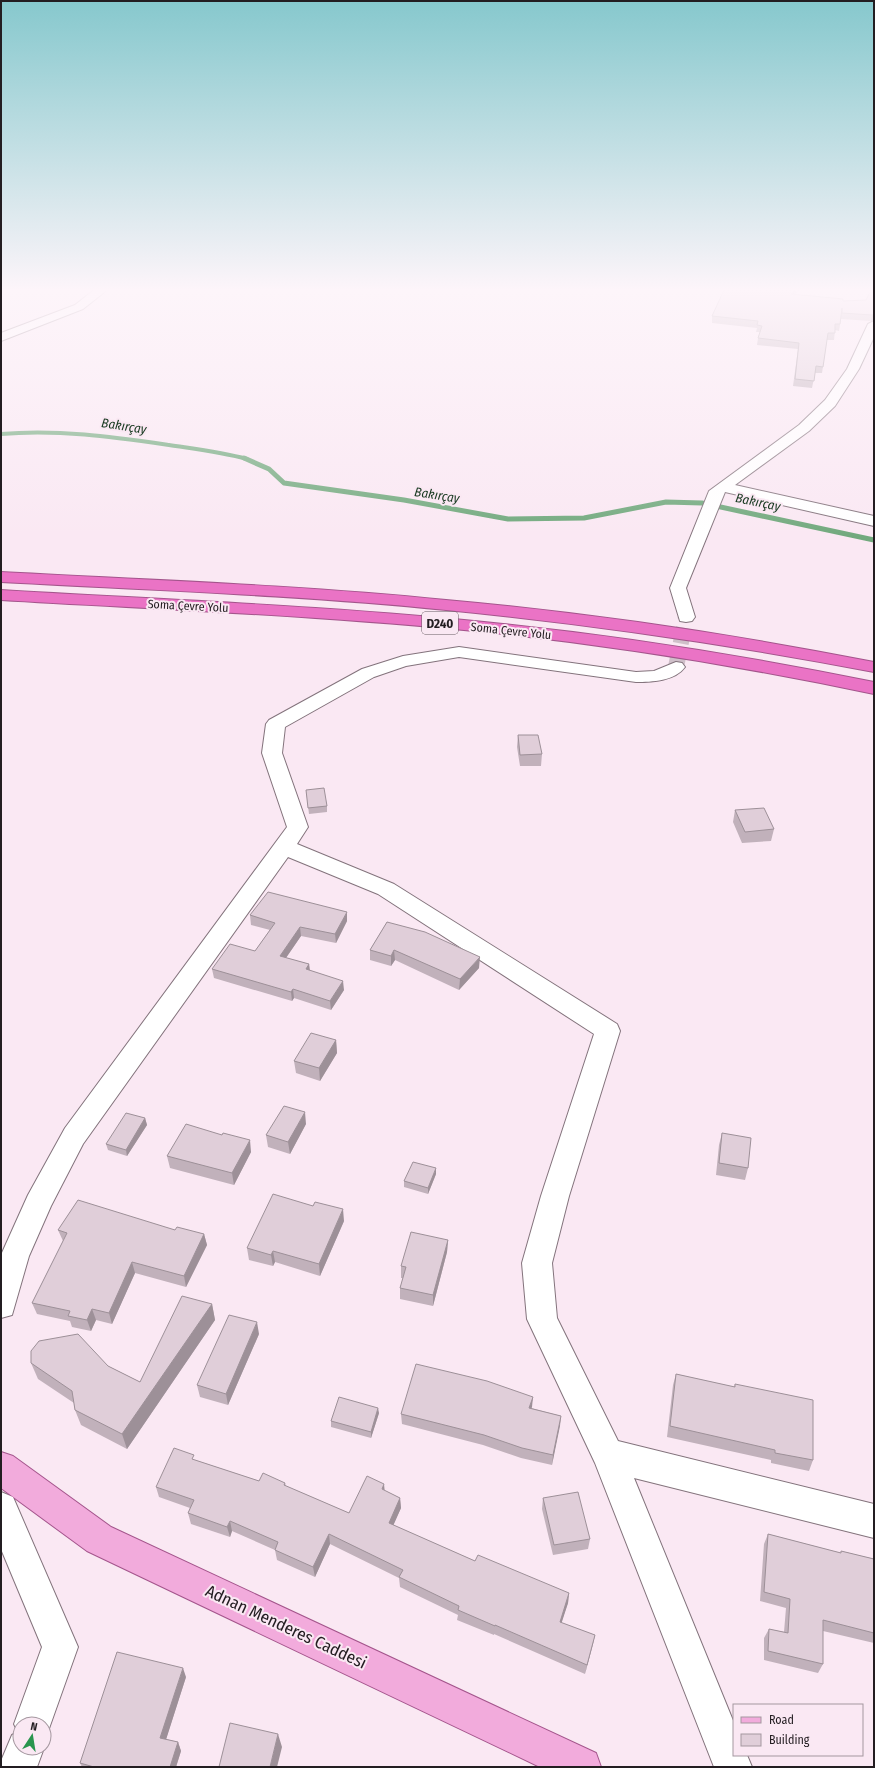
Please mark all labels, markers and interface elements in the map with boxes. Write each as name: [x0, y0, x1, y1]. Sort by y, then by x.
water label: Bakırçay: [100, 415, 149, 437]
water label: Bakırçay: [413, 484, 462, 506]
water label: Bakırçay: [734, 490, 783, 514]
street label: Soma Çevre Yolu: [147, 597, 229, 615]
road number: D240: [422, 612, 458, 634]
street label: Soma Çevre Yolu: [470, 620, 552, 642]
street label: Adnan Menderes Caddesi: [202, 1580, 370, 1674]
legend: [733, 1704, 863, 1756]
text: Road: [769, 1713, 794, 1727]
north arrow: [12, 1716, 52, 1756]
text: N: [29, 1720, 39, 1734]
text: Building: [769, 1733, 810, 1747]

